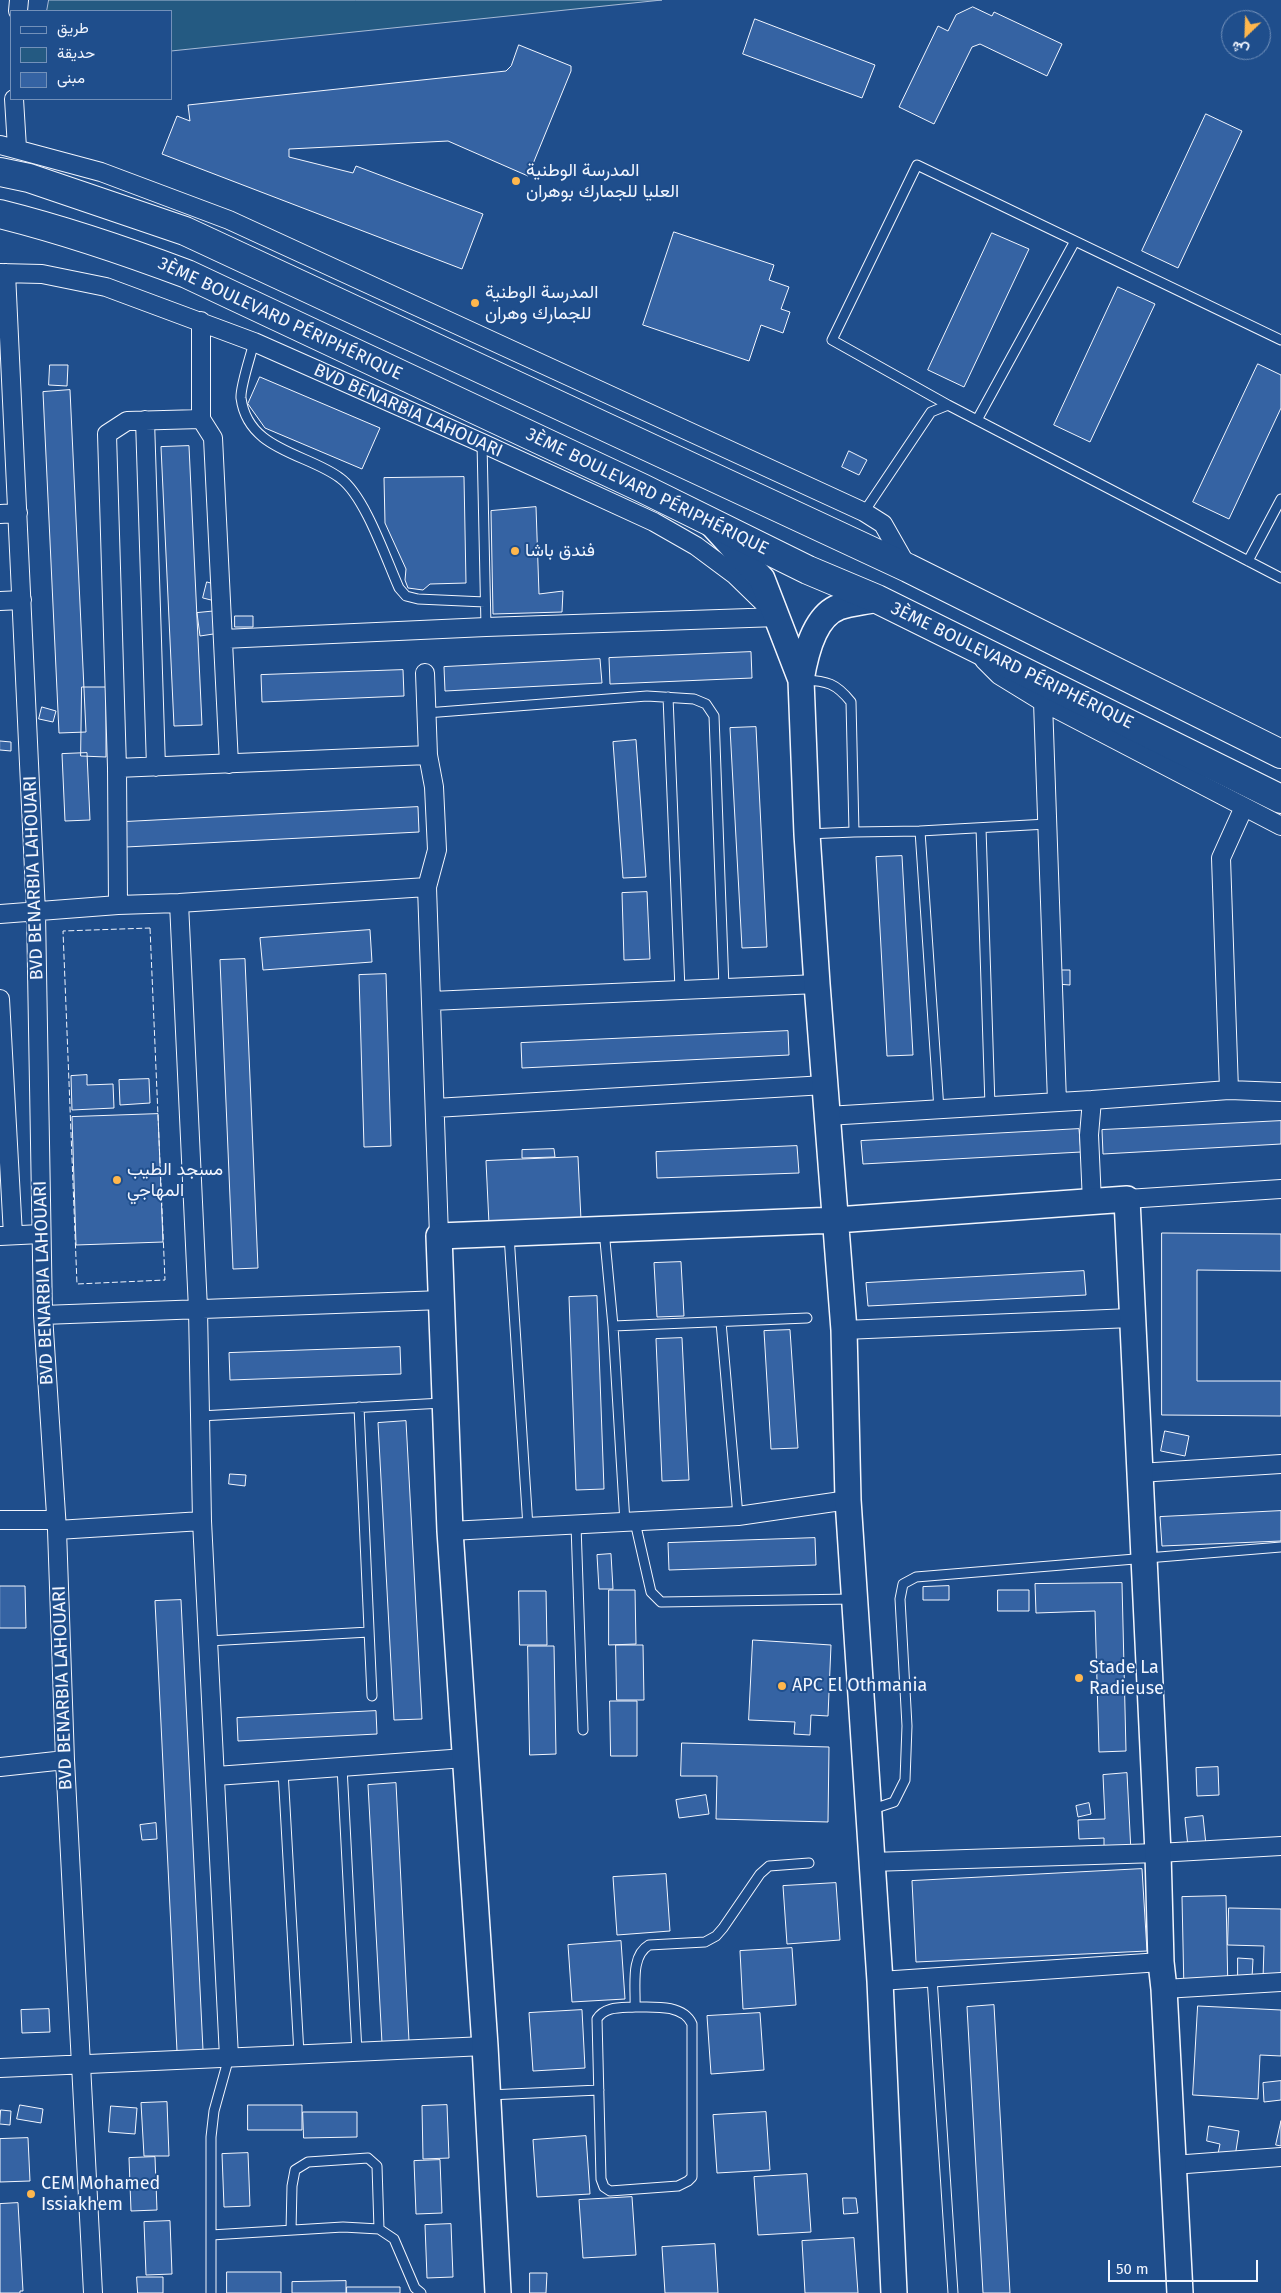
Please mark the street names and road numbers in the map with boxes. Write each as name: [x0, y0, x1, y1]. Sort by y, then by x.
street label: 3ÈME BOULEVARD PÉRIPHÉRIQUE: [154, 253, 406, 385]
street label: BVD BENARBIA LAHOUARI: [310, 360, 506, 462]
street label: 3ÈME BOULEVARD PÉRIPHÉRIQUE: [522, 424, 772, 560]
street label: 3ÈME BOULEVARD PÉRIPHÉRIQUE: [887, 598, 1137, 734]
street label: BVD BENARBIA LAHOUARI: [20, 775, 48, 981]
street label: BVD BENARBIA LAHOUARI: [30, 1180, 58, 1386]
street label: BVD BENARBIA LAHOUARI: [49, 1585, 77, 1791]

